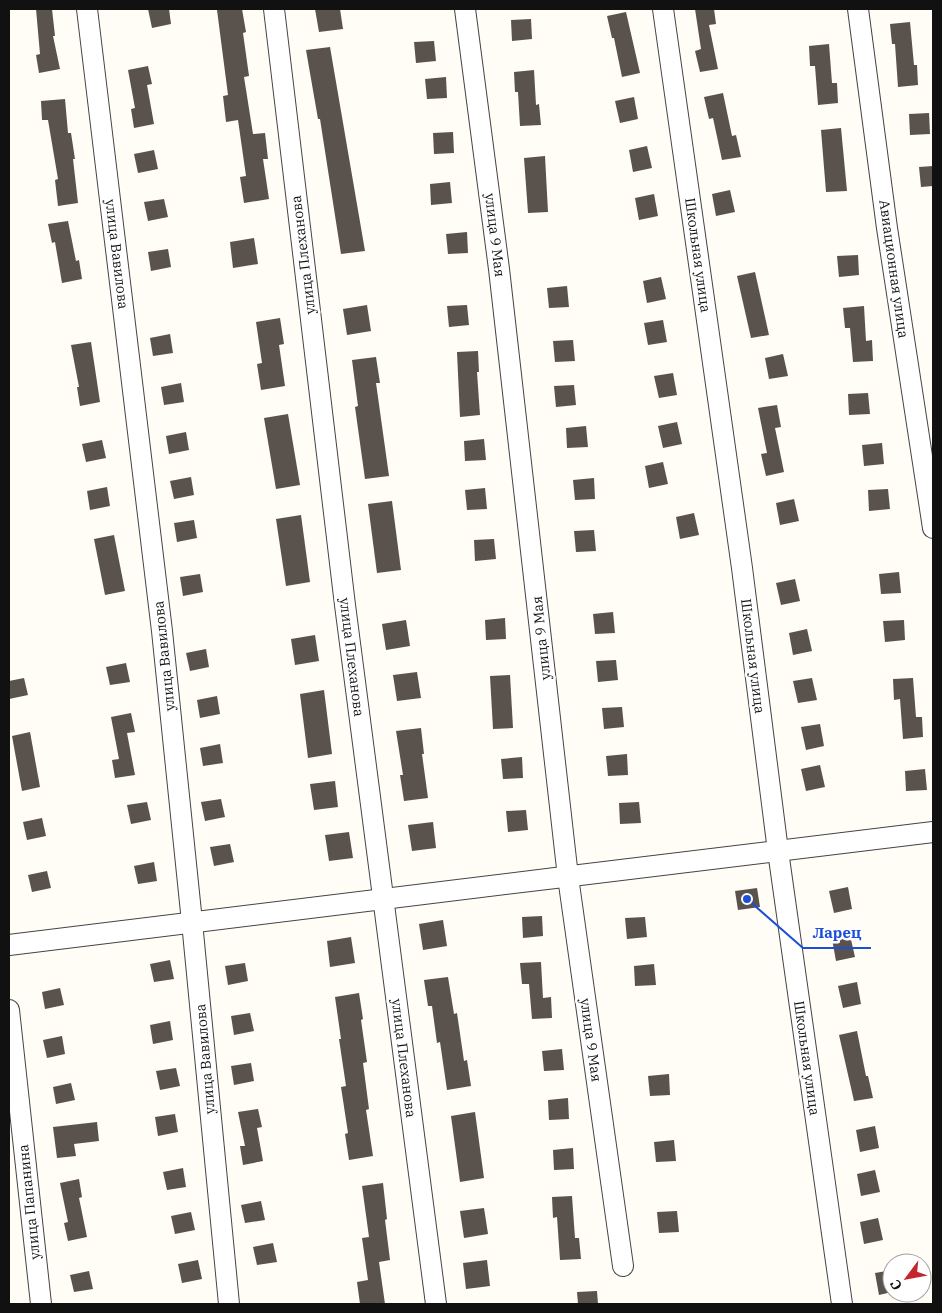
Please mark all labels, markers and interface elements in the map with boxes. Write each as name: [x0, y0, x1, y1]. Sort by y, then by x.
street label: улица 9 Мая: [481, 192, 509, 278]
street label: улица Плеханова: [287, 194, 319, 316]
street label: Школьная улица: [681, 196, 715, 314]
street label: улица Вавилова: [101, 198, 133, 310]
street label: Авиационная улица: [875, 199, 913, 340]
street label: улица 9 Мая: [528, 595, 554, 681]
street label: улица Плеханова: [336, 596, 368, 718]
street label: Школьная улица: [737, 597, 769, 715]
street label: улица Вавилова: [149, 600, 179, 712]
callout: Ларец: [803, 918, 871, 948]
text: Ларец: [813, 923, 862, 942]
street label: улица Плеханова: [388, 997, 420, 1119]
street label: улица 9 Мая: [576, 997, 606, 1083]
street label: Школьная улица: [790, 999, 824, 1117]
street label: улица Вавилова: [191, 1003, 219, 1115]
street label: улица Папанина: [14, 1143, 44, 1260]
north arrow: [882, 1253, 932, 1303]
text: С: [886, 1276, 906, 1294]

